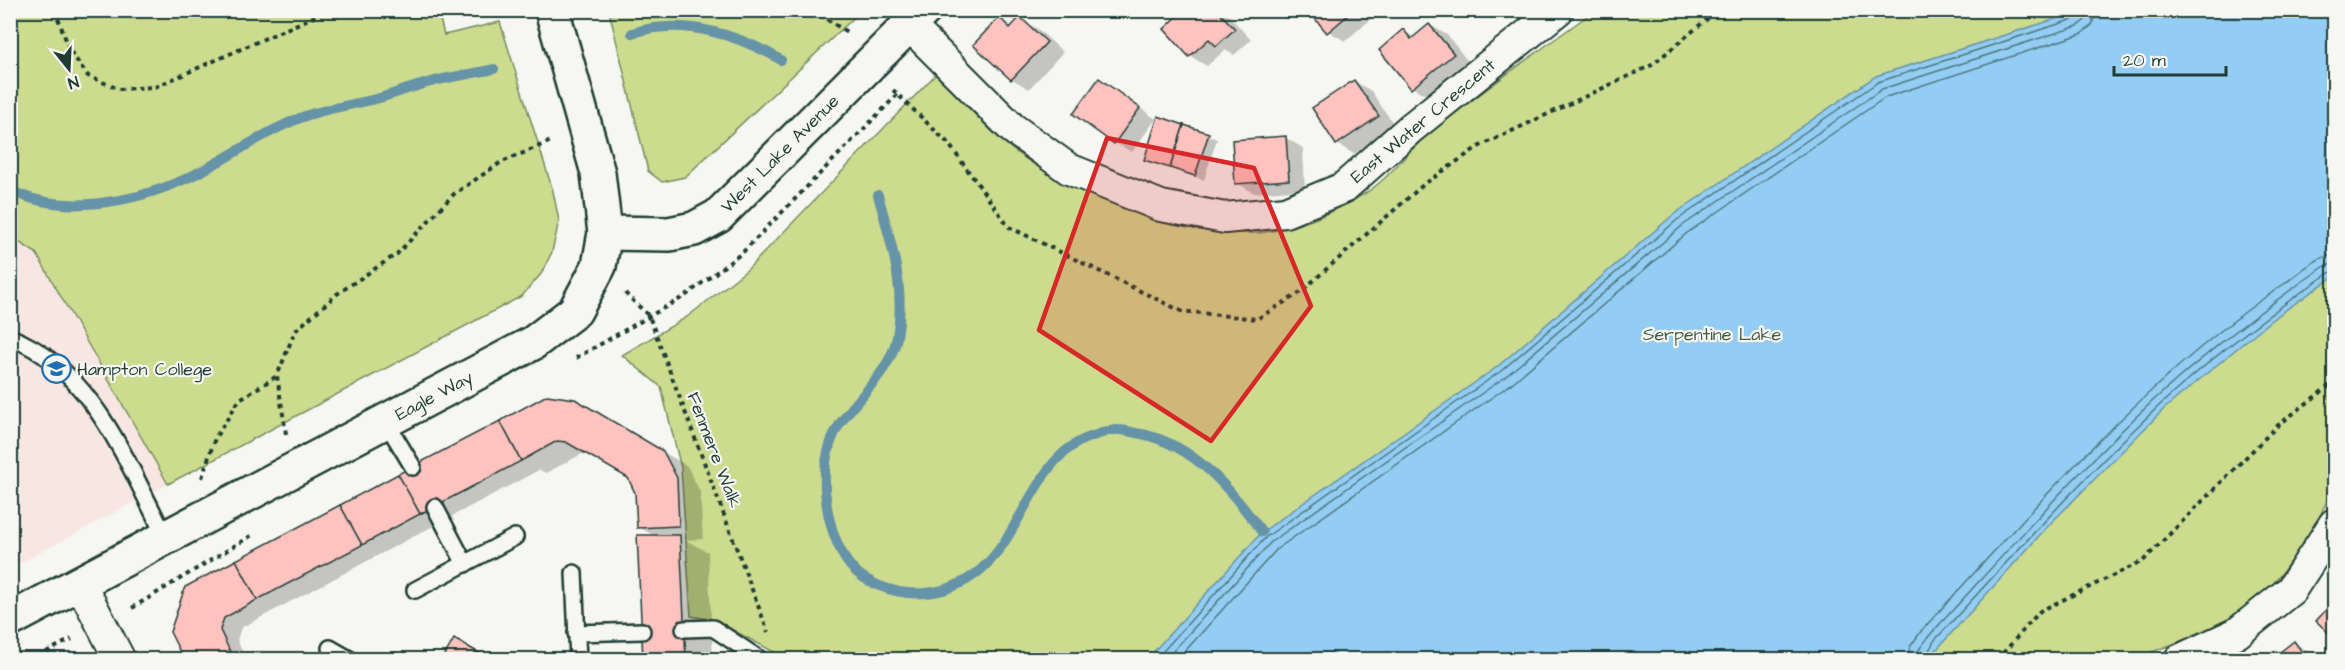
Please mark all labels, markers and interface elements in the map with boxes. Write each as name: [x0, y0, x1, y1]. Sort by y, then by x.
north arrow: [39, 39, 99, 99]
scale bar: [2114, 39, 2226, 77]
text: 20 m: [2123, 48, 2166, 73]
street label: East Water Crescent: [1345, 52, 1501, 189]
text: N: [65, 70, 81, 94]
street label: West Lake Avenue: [715, 89, 845, 219]
park label: Serpentine Lake: [1643, 322, 1781, 347]
school or university icon: Hampton College: [40, 353, 72, 385]
place label: Hampton College: [77, 357, 212, 383]
street label: Eagle Way: [391, 365, 478, 428]
street label: Fenmere Walk: [681, 389, 747, 511]

